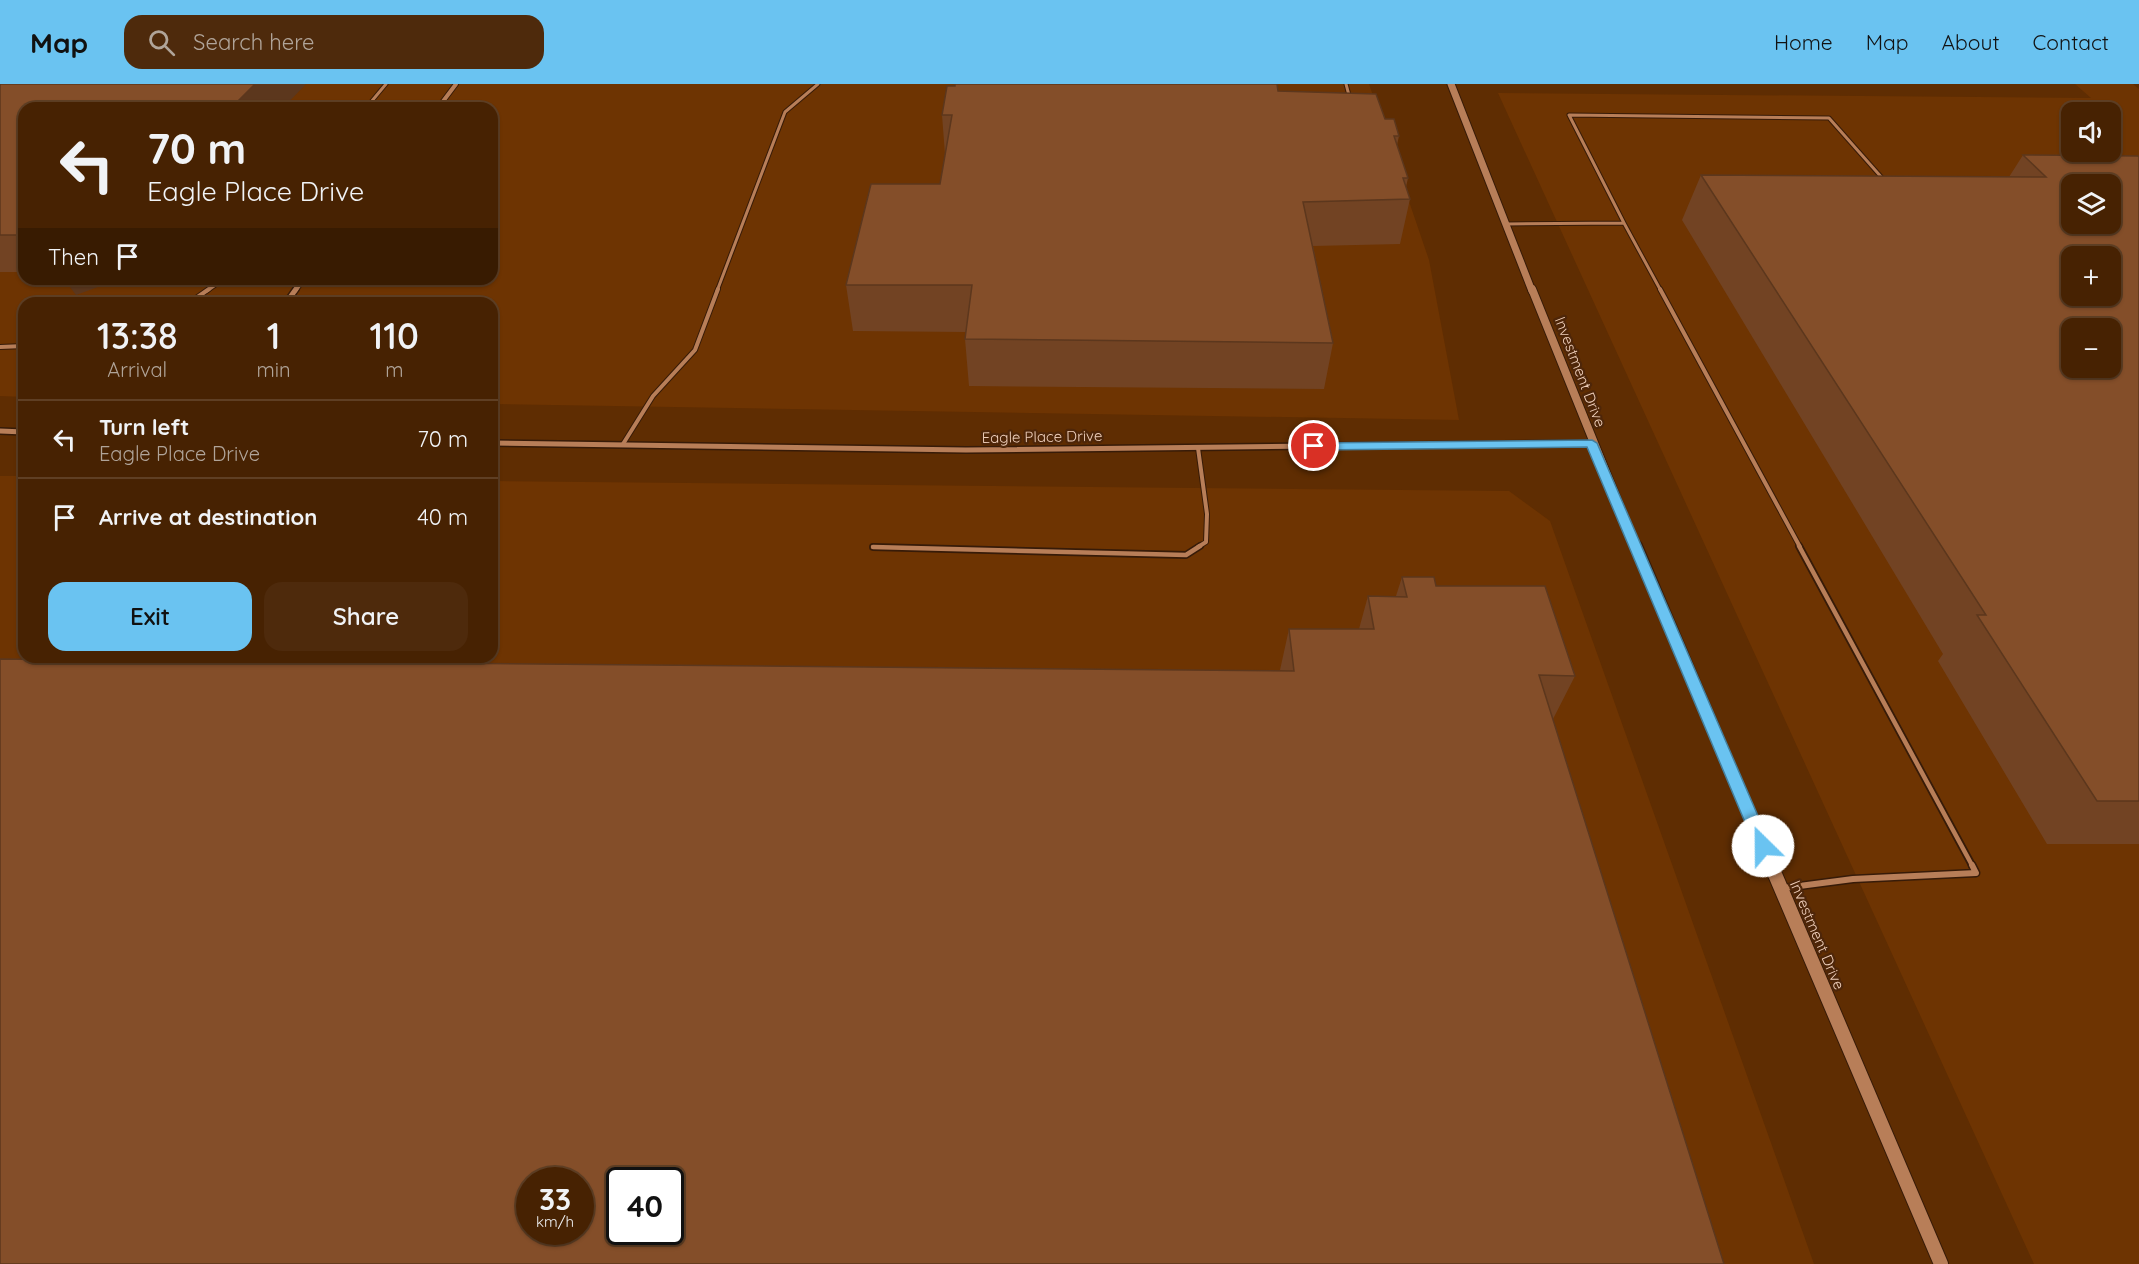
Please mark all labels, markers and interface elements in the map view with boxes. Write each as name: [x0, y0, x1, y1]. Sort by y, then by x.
search box: [124, 15, 544, 69]
text: Map: [30, 25, 88, 60]
icon: search: [145, 26, 178, 59]
text: Search here: [193, 28, 315, 56]
text: Home: [1774, 29, 1833, 55]
text: Map: [1866, 29, 1909, 55]
text: About: [1942, 29, 2000, 55]
text: Contact: [2033, 29, 2109, 55]
map controls: [2061, 102, 2121, 378]
button: sound: [2061, 102, 2121, 162]
text: 70 m: [147, 122, 246, 175]
icon: left: [48, 126, 126, 204]
text: Eagle Place Drive: [147, 174, 364, 208]
button: layers: [2061, 174, 2121, 234]
icon: arrive: [111, 240, 144, 273]
text: Then: [48, 243, 99, 271]
button: +: [2061, 246, 2121, 306]
text: 13:38: [97, 313, 178, 358]
text: 1: [267, 313, 280, 358]
text: 110: [370, 313, 419, 358]
street label: Investment Drive: [1551, 314, 1610, 430]
button: −: [2061, 318, 2121, 378]
text: Arrival: [107, 357, 167, 382]
text: min: [256, 357, 291, 382]
text: m: [385, 357, 403, 382]
text: Turn left: [99, 413, 189, 441]
pin: [1288, 420, 1339, 471]
icon: left: [48, 423, 81, 456]
text: 70 m: [418, 425, 468, 453]
street label: Eagle Place Drive: [981, 426, 1103, 447]
icon: arrive: [1297, 429, 1330, 462]
text: Eagle Place Drive: [99, 441, 260, 466]
icon: arrive: [48, 501, 81, 534]
text: Arrive at destination: [99, 503, 317, 531]
text: 40 m: [417, 503, 468, 531]
button: Exit: [48, 582, 252, 651]
button: Share: [264, 582, 468, 651]
position arrow: [1731, 814, 1795, 878]
street label: Investment Drive: [1786, 877, 1849, 992]
speed limit sign: 40: [606, 1167, 684, 1245]
text: 33: [539, 1180, 571, 1218]
text: km/h: [536, 1212, 574, 1231]

